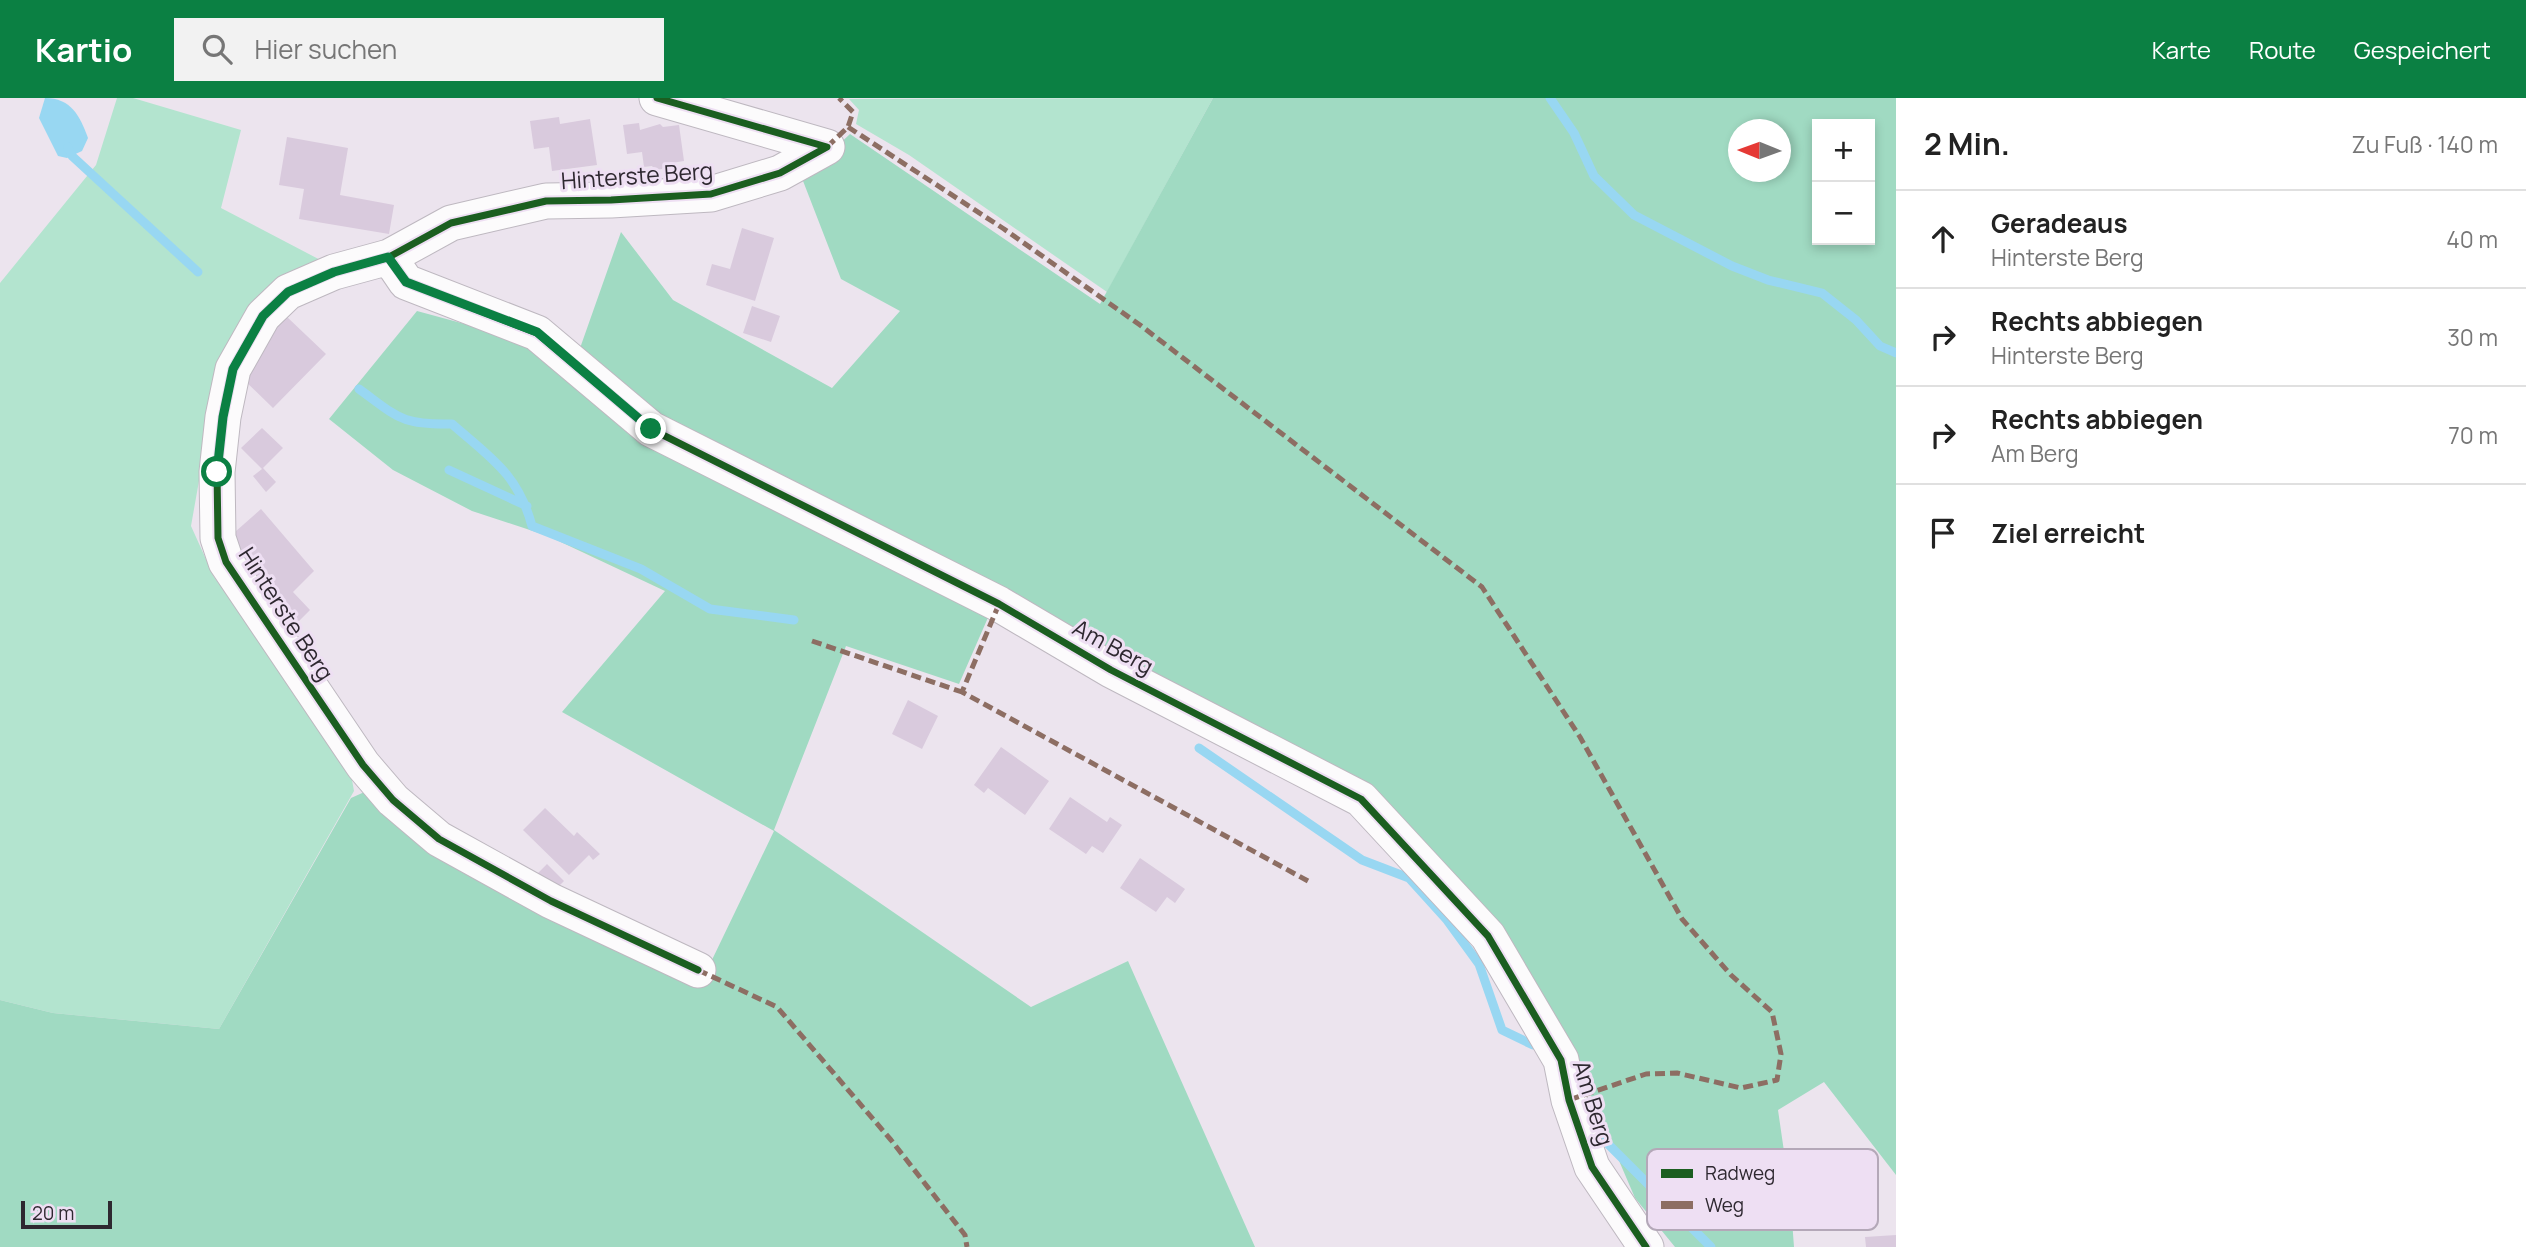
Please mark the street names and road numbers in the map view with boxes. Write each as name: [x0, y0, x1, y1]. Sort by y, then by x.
street label: Hinterste Berg: [560, 154, 714, 196]
street label: Hinterste Berg: [232, 541, 342, 686]
street label: Am Berg: [1067, 611, 1160, 681]
street label: Am Berg: [1566, 1056, 1622, 1149]

